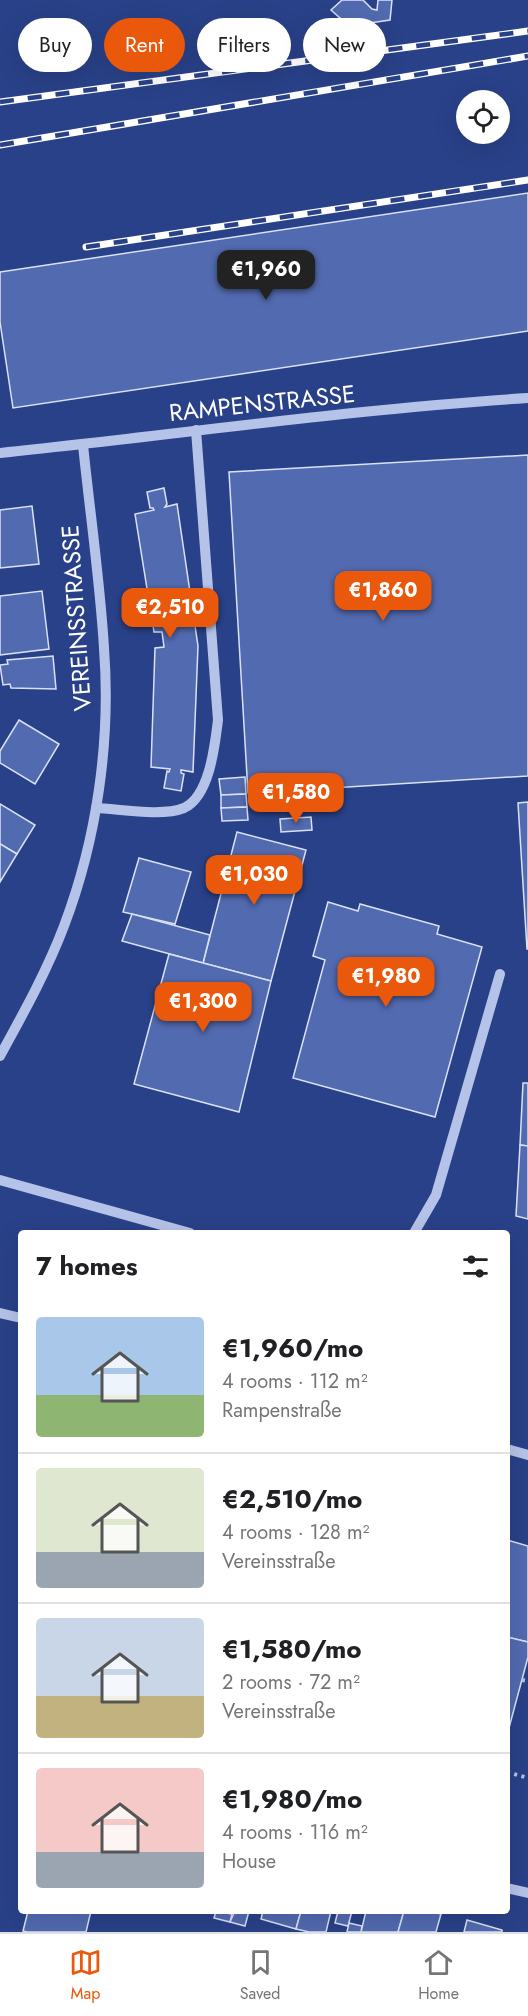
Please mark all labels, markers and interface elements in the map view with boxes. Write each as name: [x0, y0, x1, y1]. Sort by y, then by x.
chip: Buy: [18, 18, 92, 72]
chip: Rent: [104, 18, 185, 72]
chip: Filters: [197, 18, 291, 72]
chip: New: [303, 18, 386, 72]
map controls: [456, 90, 510, 144]
button: locate: [456, 90, 510, 144]
pin: €1,960: [217, 250, 315, 301]
text: €1,960: [231, 255, 301, 284]
street label: RAMPENSTRASSE: [167, 376, 357, 430]
street label: VEREINSSTRASSE: [52, 524, 100, 712]
pin: €1,860: [334, 571, 432, 622]
text: €1,860: [349, 576, 417, 605]
pin: €2,510: [121, 588, 219, 639]
text: €2,510: [135, 593, 205, 622]
pin: €1,580: [247, 773, 345, 824]
text: €1,580: [262, 778, 330, 807]
pin: €1,030: [205, 855, 303, 906]
text: €1,030: [220, 860, 288, 889]
pin: €1,980: [337, 957, 435, 1008]
text: €1,980: [352, 962, 420, 991]
pin: €1,300: [154, 982, 252, 1033]
text: €1,300: [169, 987, 237, 1016]
text: 7 homes: [36, 1247, 138, 1285]
icon: filters: [459, 1250, 492, 1283]
text: €1,960/mo: [222, 1329, 363, 1367]
icon: home: [84, 1341, 156, 1413]
text: 4 rooms · 112 m²: [222, 1367, 368, 1396]
text: Rampenstraße: [222, 1396, 342, 1425]
text: €2,510/mo: [222, 1480, 362, 1518]
icon: home: [84, 1492, 156, 1564]
text: 4 rooms · 128 m²: [222, 1518, 370, 1547]
text: Vereinsstraße: [222, 1547, 335, 1576]
text: €1,580/mo: [222, 1630, 362, 1668]
icon: home: [84, 1642, 156, 1714]
text: 2 rooms · 72 m²: [222, 1668, 360, 1697]
text: Vereinsstraße: [222, 1697, 335, 1726]
text: €1,980/mo: [222, 1780, 362, 1818]
icon: home: [84, 1792, 156, 1864]
text: 4 rooms · 116 m²: [222, 1818, 368, 1847]
text: House: [222, 1847, 276, 1876]
tab: Map: [69, 1946, 102, 2005]
tab: Saved: [240, 1946, 280, 2005]
tab: Home: [418, 1946, 459, 2005]

